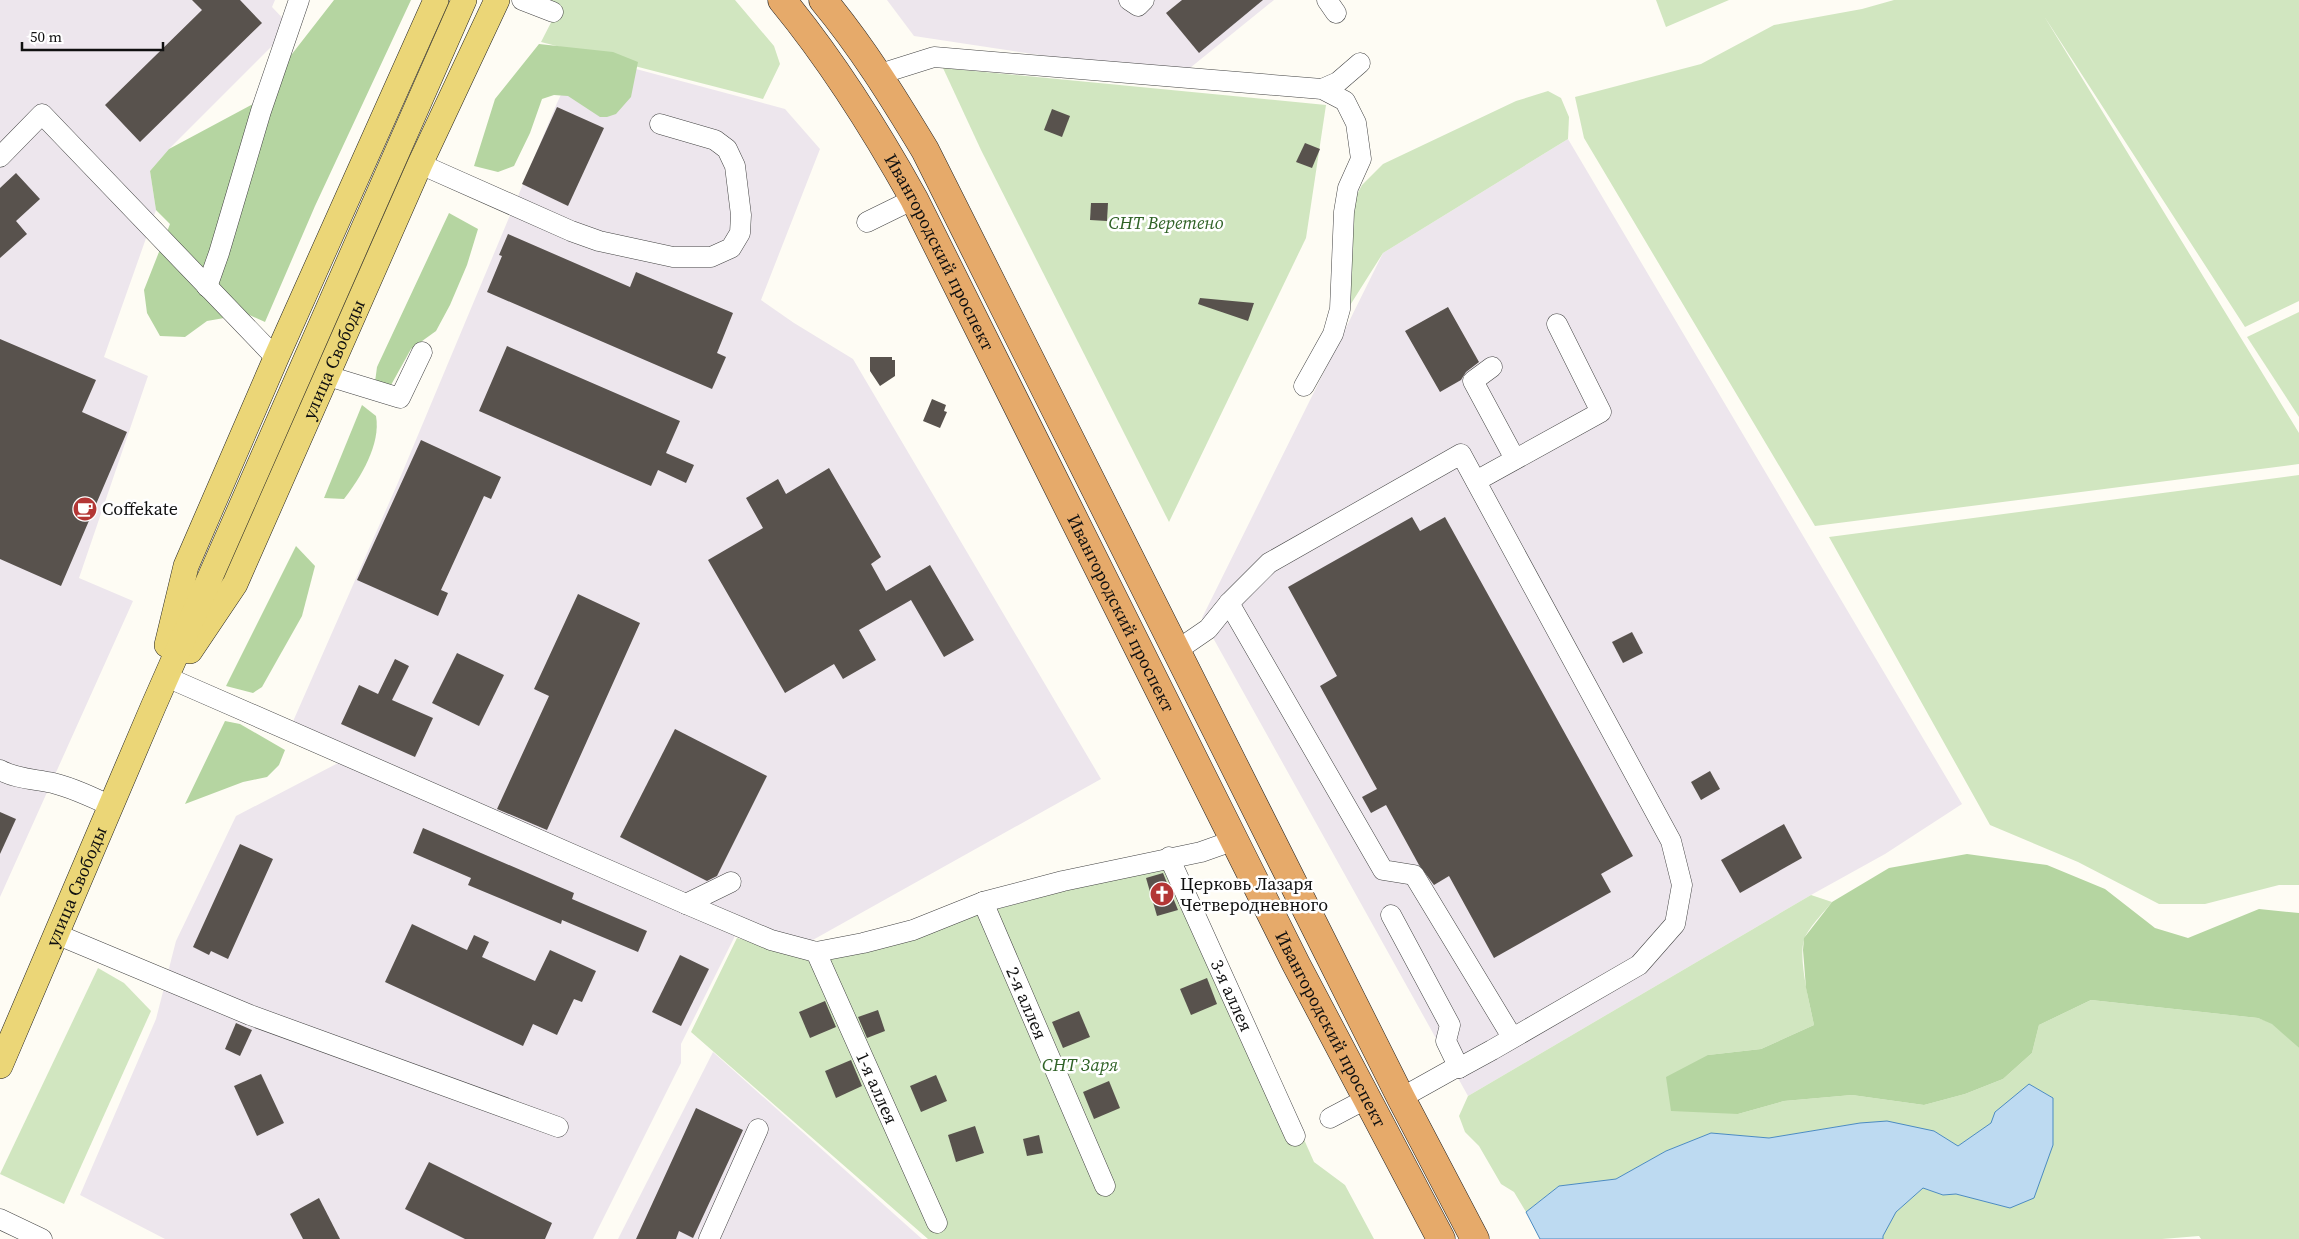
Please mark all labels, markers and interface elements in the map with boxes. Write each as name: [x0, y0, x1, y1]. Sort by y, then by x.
scale bar: [22, 20, 164, 52]
text: 50 m: [30, 26, 62, 47]
street label: Ивангородский проспект: [879, 149, 1001, 355]
park label: СНТ Веретено: [1109, 210, 1224, 235]
street label: улица Свободы: [296, 295, 371, 423]
cafe icon: Coffekate: [72, 496, 98, 522]
place label: Coffekate: [102, 496, 178, 521]
street label: Ивангородский проспект: [1061, 510, 1181, 717]
street label: улица Свободы: [39, 822, 113, 950]
place label: Церковь Лазаря Четверодневного: [1180, 871, 1328, 917]
church icon: Церковь Лазаря Четверодневного: [1149, 881, 1175, 907]
street label: Ивангородский проспект: [1269, 927, 1393, 1132]
street label: 3-я аллея: [1205, 955, 1259, 1035]
street label: 2-я аллея: [1000, 963, 1054, 1043]
street label: 1-я аллея: [850, 1048, 904, 1128]
park label: СНТ Заря: [1042, 1052, 1118, 1077]

